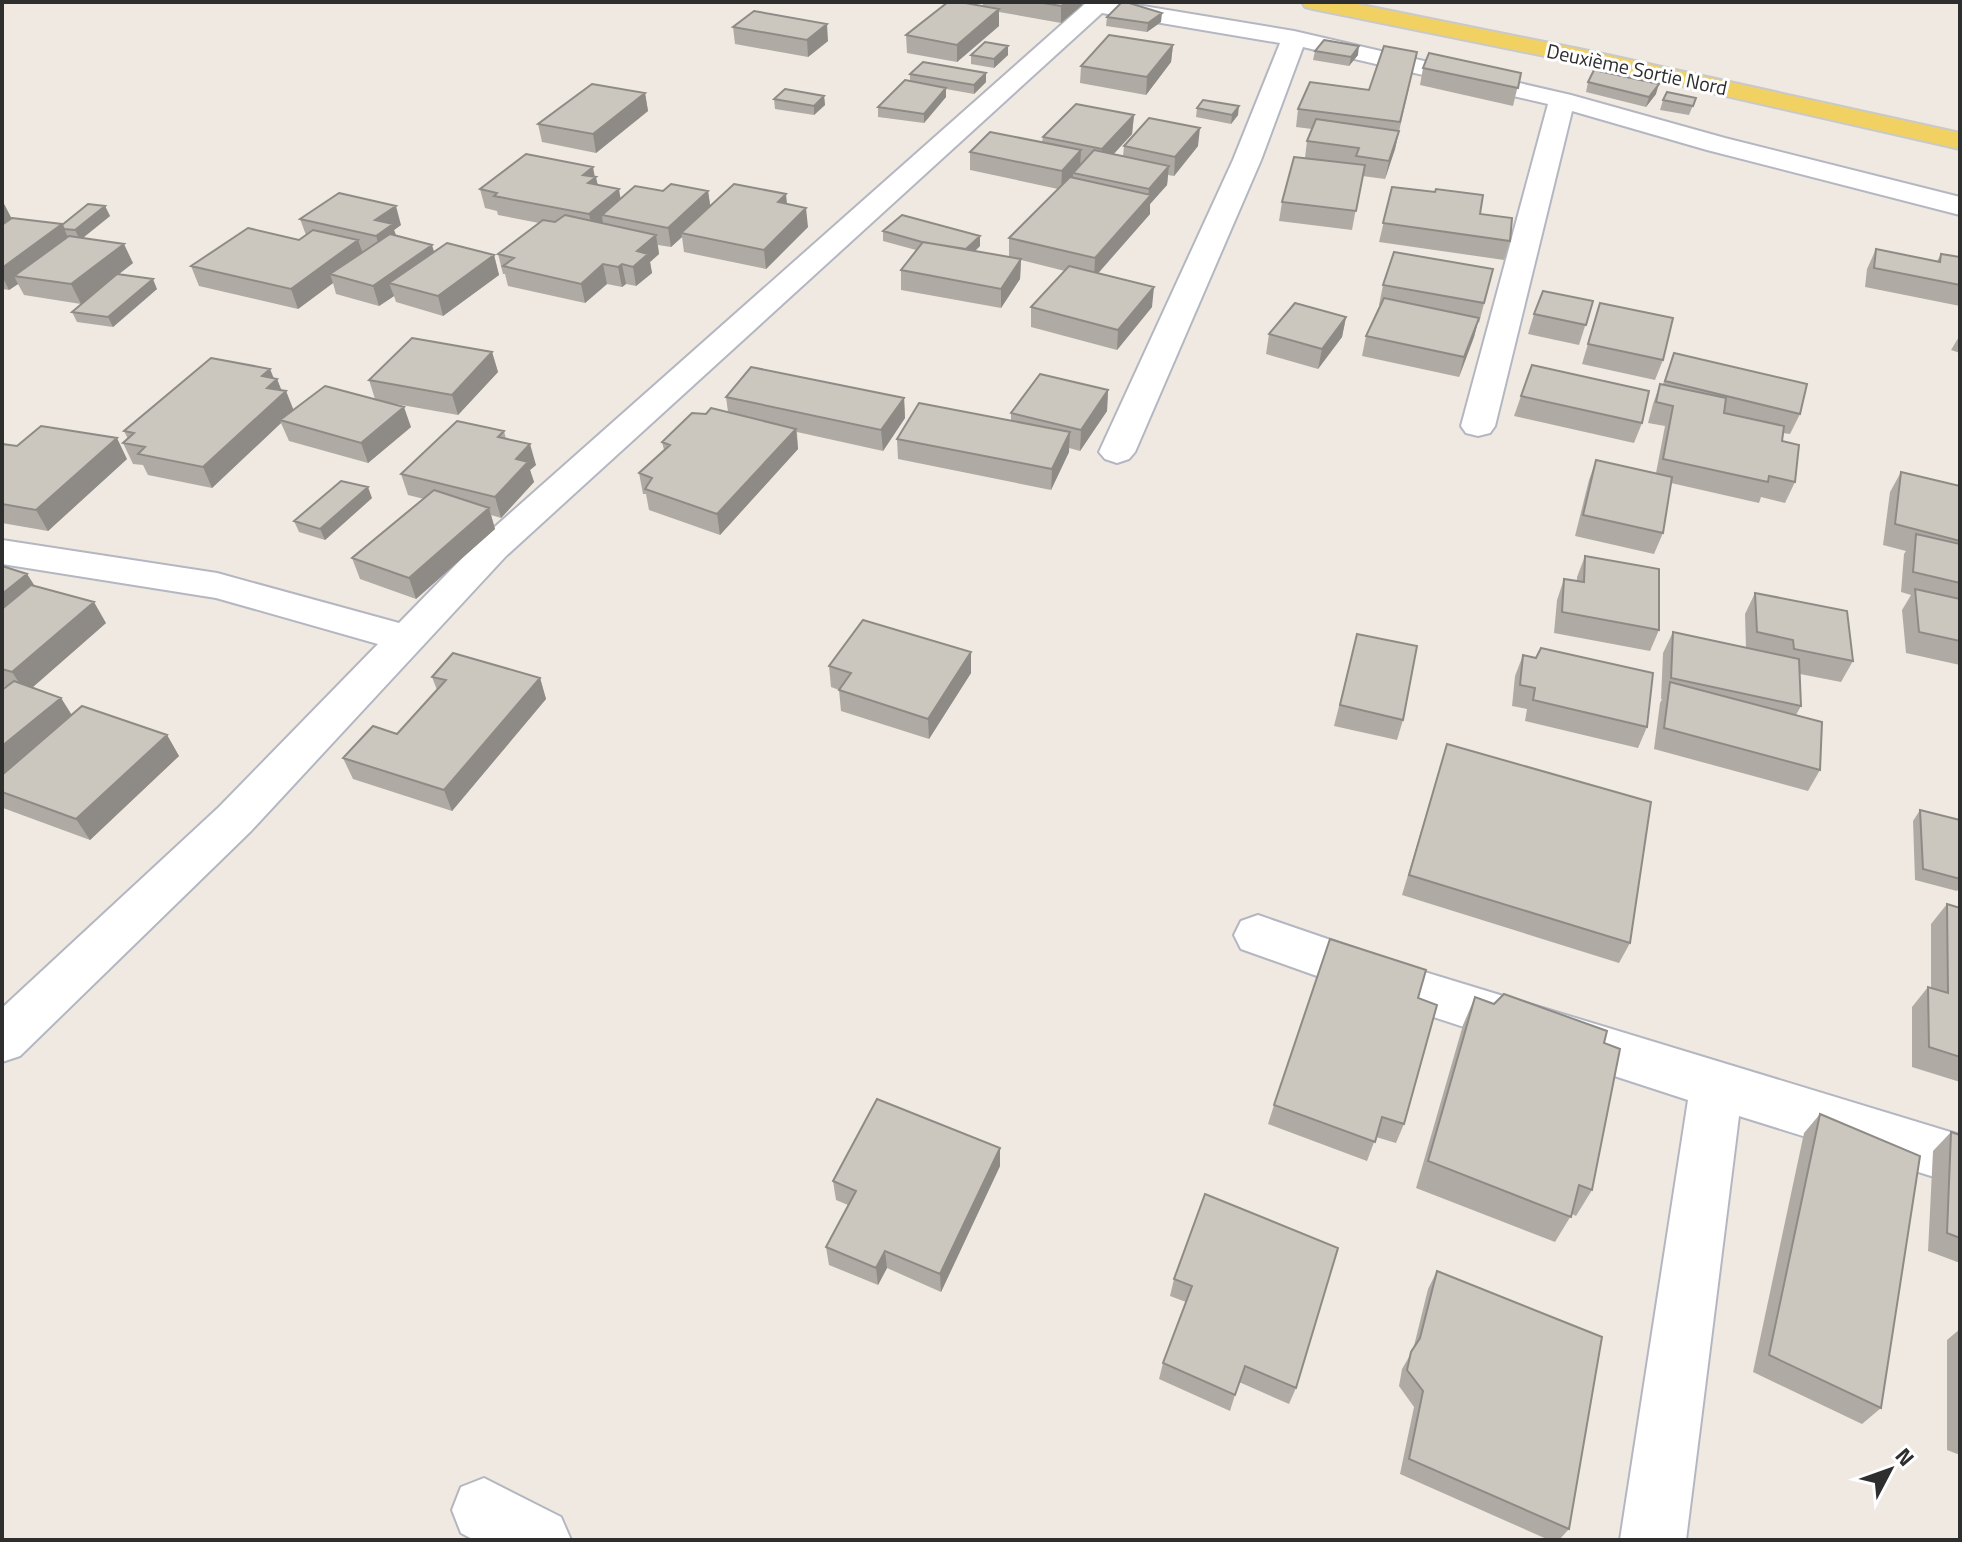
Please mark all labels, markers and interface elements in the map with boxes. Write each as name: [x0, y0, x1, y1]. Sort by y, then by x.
street label: Deuxième Sortie Nord: [1544, 35, 1730, 103]
north arrow: [1850, 1430, 1930, 1510]
text: N: [1887, 1440, 1923, 1474]

